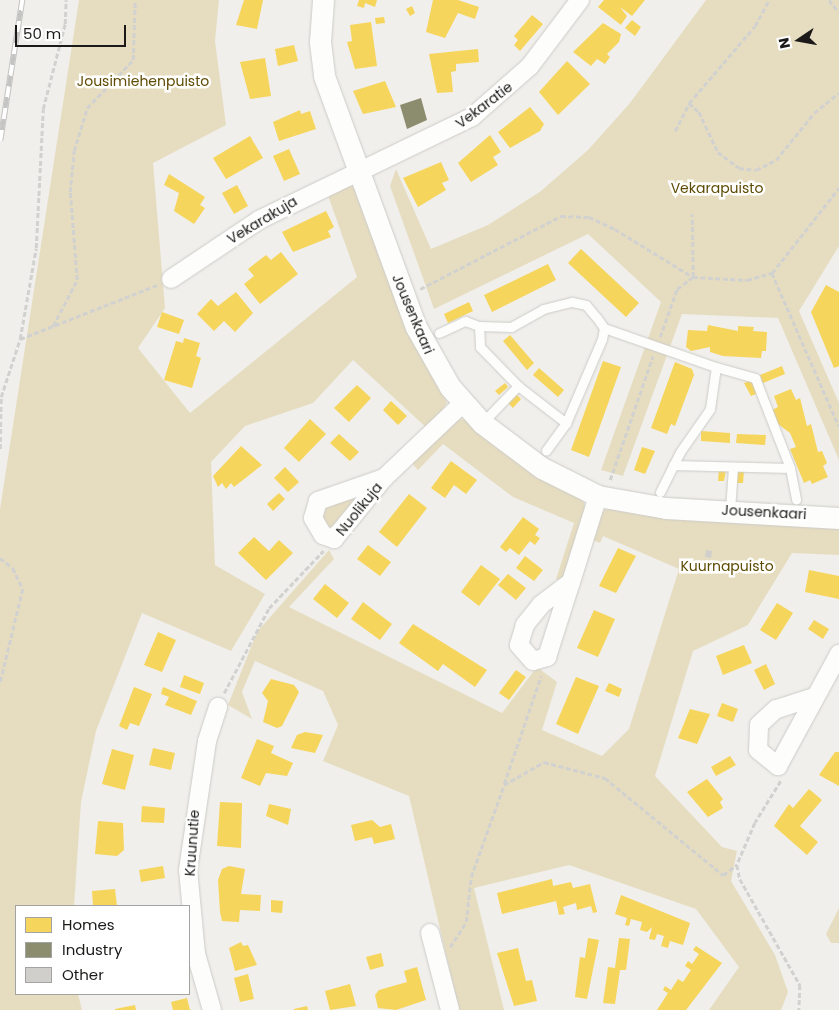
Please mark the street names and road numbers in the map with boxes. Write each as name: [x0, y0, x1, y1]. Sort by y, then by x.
street label: Vekaratie: [452, 78, 516, 132]
street label: Vekarakuja: [224, 193, 300, 247]
street label: Jousenkaari: [389, 272, 437, 356]
street label: Nuolikuja: [332, 479, 386, 539]
street label: Jousenkaari: [721, 501, 807, 523]
street label: Kruunutie: [181, 809, 203, 877]

